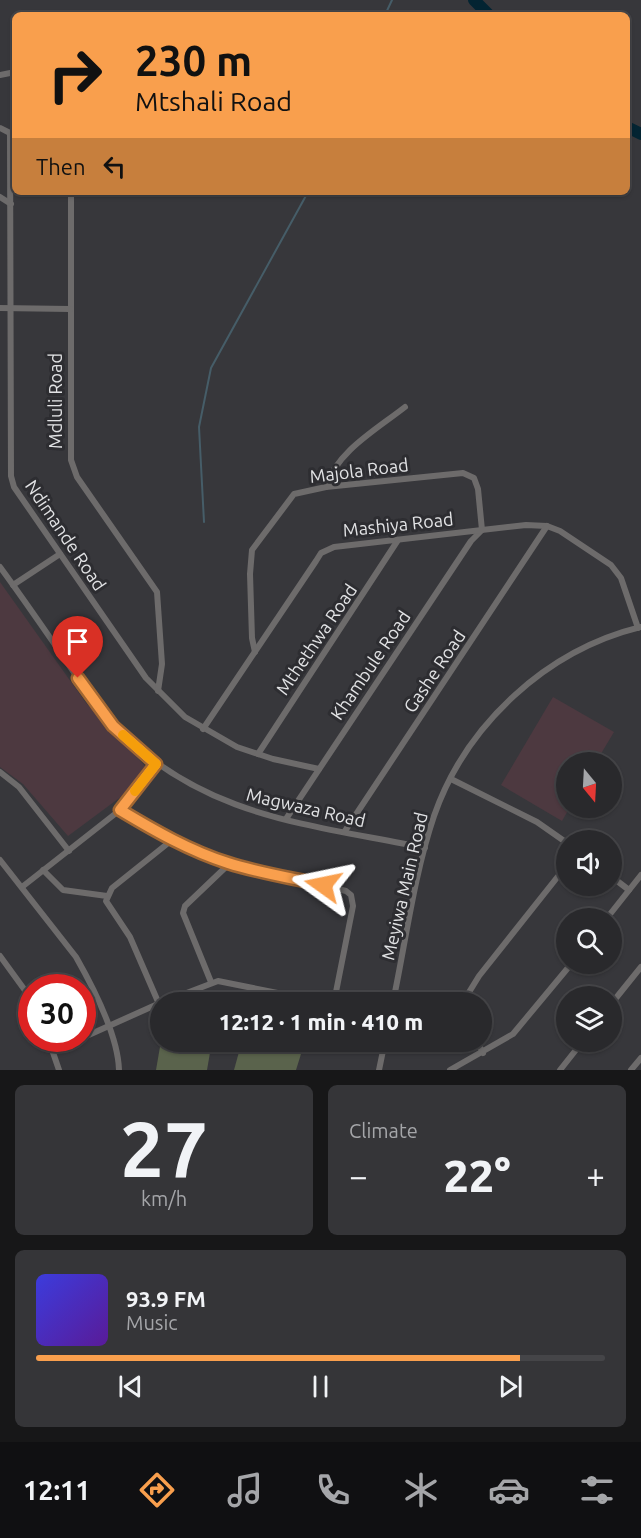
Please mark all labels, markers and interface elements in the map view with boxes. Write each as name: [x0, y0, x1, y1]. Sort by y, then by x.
icon: right: [36, 36, 114, 114]
text: 230 m: [135, 37, 252, 84]
text: Mtshali Road: [135, 86, 292, 116]
icon: left: [98, 150, 131, 183]
text: Then: [36, 154, 86, 179]
street label: Mdluli Road: [45, 353, 65, 449]
street label: Majola Road: [308, 454, 410, 486]
street label: Ndimande Road: [22, 476, 110, 594]
street label: Mashiya Road: [342, 508, 454, 540]
street label: Mthethwa Road: [272, 580, 360, 698]
street label: Khambule Road: [326, 607, 414, 723]
pin: [52, 616, 103, 678]
icon: arrive: [61, 625, 94, 658]
street label: Gashe Road: [399, 626, 469, 716]
north arrow: [556, 752, 622, 818]
map controls: [556, 752, 622, 1052]
street label: Magwaza Road: [245, 784, 367, 830]
street label: Meyiwa Main Road: [377, 810, 431, 962]
button: sound: [556, 830, 622, 896]
position arrow: [291, 853, 355, 917]
button: search: [556, 908, 622, 974]
speed limit sign: 30: [18, 974, 96, 1052]
button: layers: [556, 986, 622, 1052]
text: 12:12 · 1 min · 410 m: [219, 1009, 423, 1034]
text: 27: [120, 1104, 208, 1192]
text: Climate: [349, 1119, 418, 1142]
text: 22°: [443, 1150, 511, 1201]
text: −: [349, 1157, 368, 1194]
text: +: [586, 1157, 605, 1194]
text: km/h: [141, 1187, 187, 1210]
text: 93.9 FM: [126, 1286, 206, 1311]
text: Music: [126, 1311, 178, 1334]
icon: previous: [114, 1370, 147, 1403]
icon: pause: [304, 1370, 337, 1403]
icon: next: [494, 1370, 527, 1403]
icon: directions: [136, 1469, 178, 1511]
icon: music: [224, 1469, 266, 1511]
icon: phone: [312, 1469, 354, 1511]
icon: climate: [400, 1469, 442, 1511]
icon: car: [488, 1469, 530, 1511]
icon: filters: [576, 1469, 618, 1511]
text: 12:11: [23, 1475, 91, 1505]

